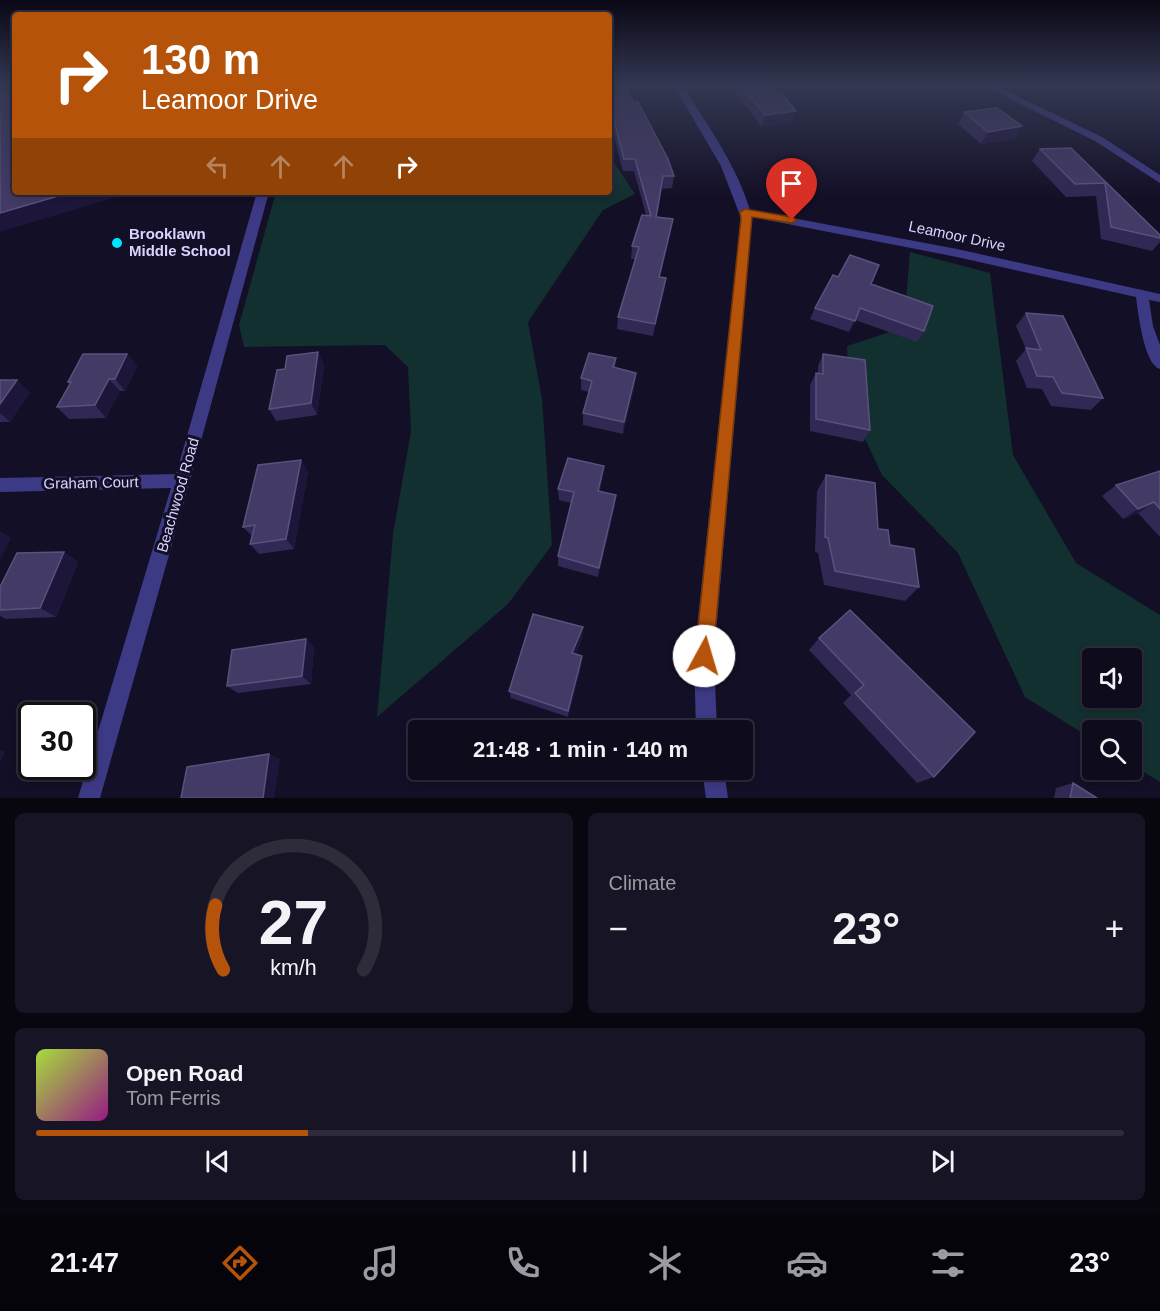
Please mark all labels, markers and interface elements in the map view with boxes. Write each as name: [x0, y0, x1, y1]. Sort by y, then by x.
icon: right: [42, 36, 120, 114]
text: 130 m: [141, 36, 260, 83]
text: Leamoor Drive: [141, 85, 318, 115]
icon: left: [201, 150, 234, 183]
icon: ahead: [264, 150, 297, 183]
icon: ahead: [327, 150, 360, 183]
icon: right: [390, 150, 423, 183]
pin: [766, 158, 817, 220]
icon: arrive: [775, 167, 808, 200]
street label: Leamoor Drive: [907, 217, 1007, 254]
place label: Brooklawn Middle School: [129, 225, 231, 259]
marker: Brooklawn Middle School: [110, 236, 124, 250]
street label: Beachwood Road: [153, 436, 202, 554]
street label: Graham Court: [43, 473, 139, 492]
position arrow: [672, 624, 736, 688]
map controls: [1082, 648, 1142, 780]
button: sound: [1082, 648, 1142, 708]
speed limit sign: 30: [18, 702, 96, 780]
button: search: [1082, 720, 1142, 780]
text: 21:48 · 1 min · 140 m: [473, 737, 688, 762]
text: Climate: [609, 872, 676, 894]
text: 27: [259, 888, 328, 957]
text: 23°: [832, 903, 900, 954]
text: −: [609, 910, 628, 947]
text: +: [1105, 910, 1124, 947]
text: km/h: [271, 956, 317, 980]
text: Open Road: [126, 1061, 243, 1086]
text: Tom Ferris: [126, 1087, 220, 1109]
icon: previous: [201, 1145, 234, 1178]
icon: pause: [563, 1145, 596, 1178]
icon: next: [926, 1145, 959, 1178]
icon: directions: [219, 1242, 261, 1284]
icon: music: [360, 1242, 402, 1284]
icon: phone: [502, 1242, 544, 1284]
icon: climate: [644, 1242, 686, 1284]
icon: car: [786, 1242, 828, 1284]
icon: filters: [927, 1242, 969, 1284]
text: 21:47: [50, 1248, 119, 1278]
text: 23°: [1069, 1248, 1110, 1278]

